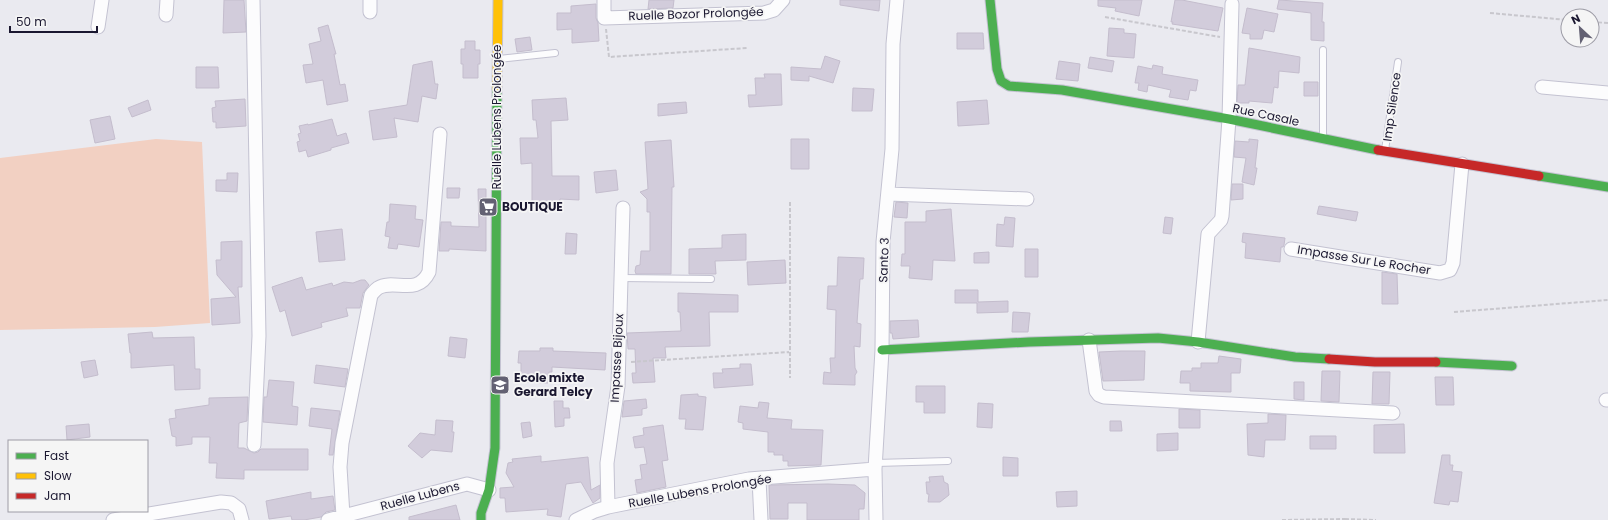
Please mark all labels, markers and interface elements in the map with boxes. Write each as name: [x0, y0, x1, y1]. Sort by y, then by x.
street label: Ruelle Bozor Prolongée: [628, 3, 764, 24]
scale bar: [10, 8, 97, 34]
north arrow: [1560, 8, 1600, 48]
text: N: [1568, 10, 1583, 28]
text: 50 m: [16, 13, 47, 30]
street label: Ruelle Lubens Prolongée: [488, 45, 505, 189]
street label: Imp Silence: [1378, 71, 1405, 142]
street label: Rue Casale: [1231, 99, 1301, 130]
supermarket icon: BOUTIQUE: [477, 196, 499, 218]
place label: BOUTIQUE: [502, 198, 563, 215]
street label: Santo 3: [874, 237, 893, 283]
street label: Impasse Sur Le Rocher: [1296, 241, 1432, 279]
street label: Impasse Bijoux: [606, 313, 627, 403]
place label: Ecole mixte Gerard Telcy: [514, 369, 593, 400]
school or university icon: Ecole mixte Gerard Telcy: [489, 374, 511, 396]
legend: [8, 440, 148, 512]
text: Fast: [44, 447, 69, 464]
text: Slow: [44, 467, 72, 484]
street label: Ruelle Lubens Prolongée: [627, 470, 773, 511]
street label: Ruelle Lubens: [378, 477, 461, 514]
text: Jam: [44, 487, 71, 504]

